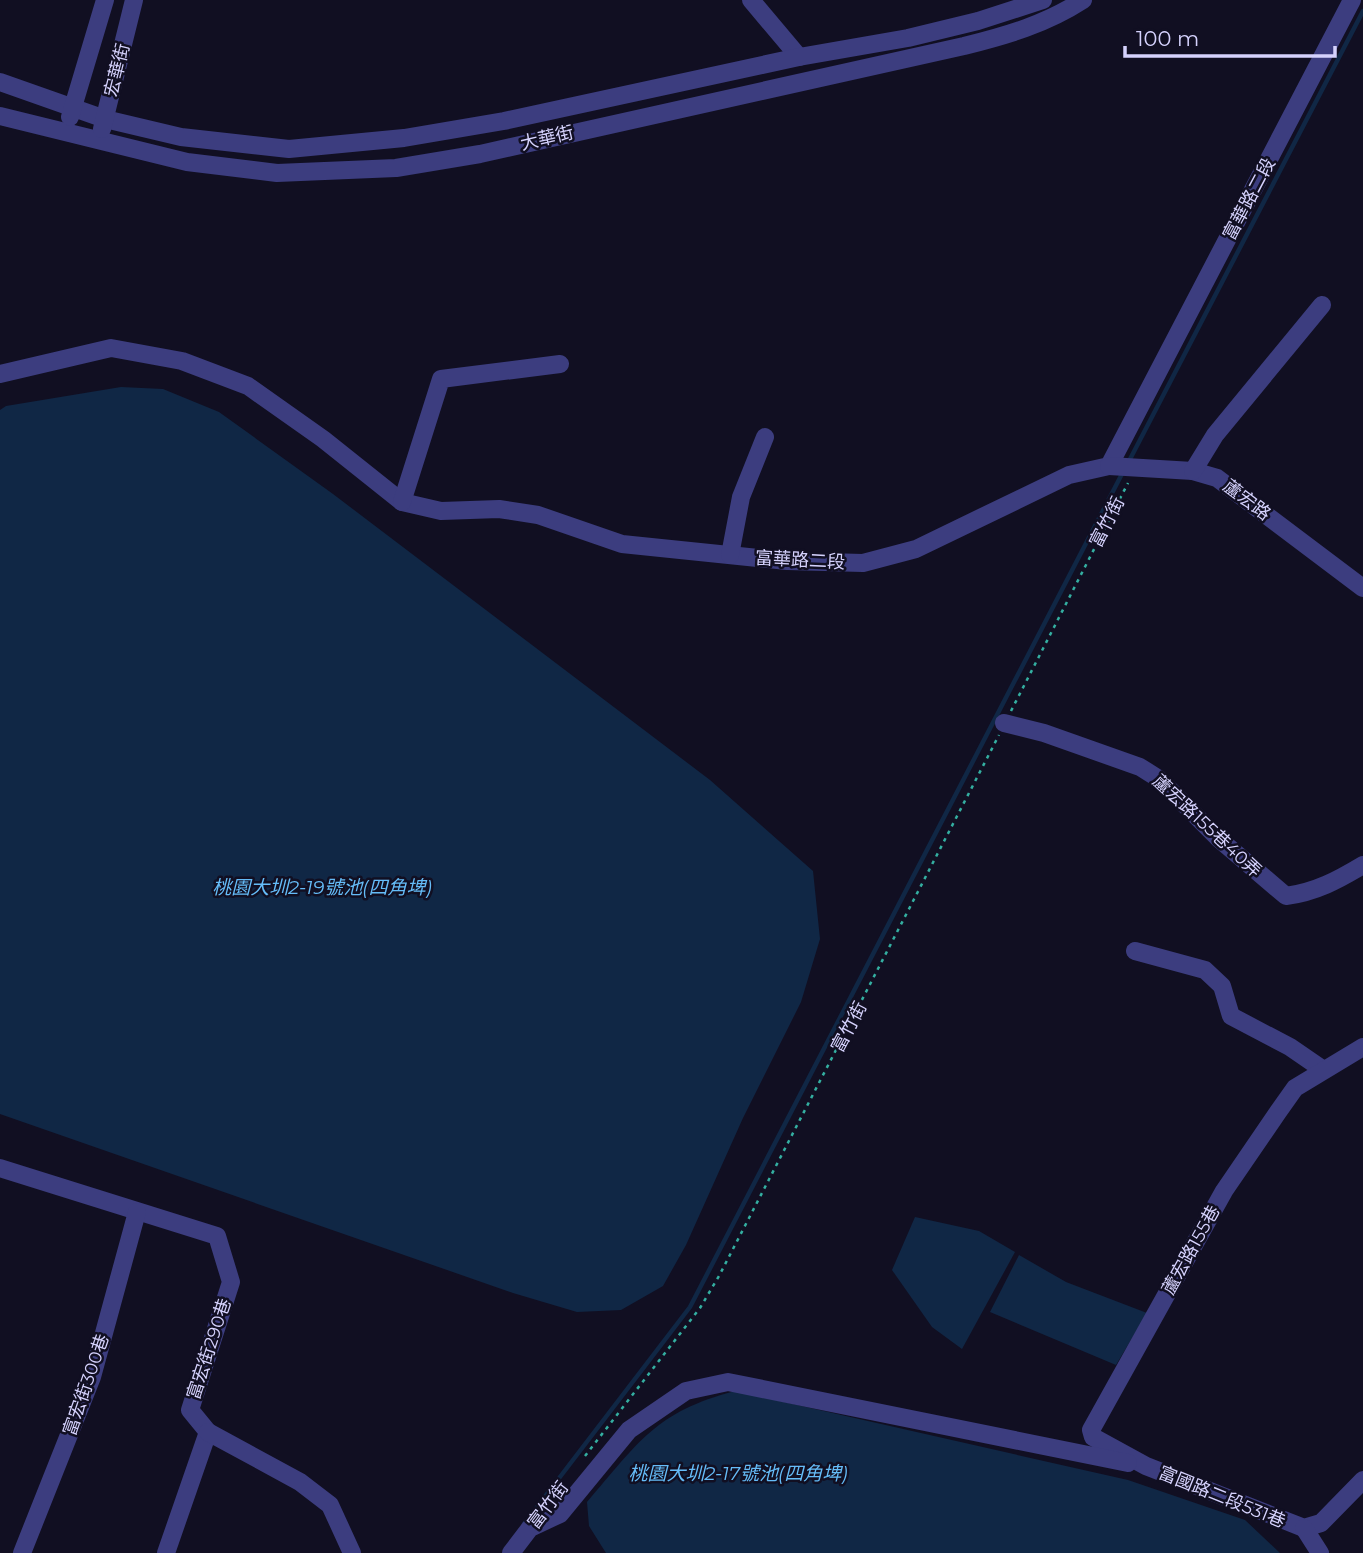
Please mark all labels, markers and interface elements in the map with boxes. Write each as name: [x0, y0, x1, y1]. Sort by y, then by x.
scale bar: [1125, 14, 1335, 58]
text: 100 m: [1136, 26, 1199, 51]
street label: 宏華街: [100, 41, 134, 99]
street label: 大華街: [518, 121, 576, 155]
street label: 富華路二段: [1218, 154, 1280, 244]
street label: 蘆宏路: [1219, 475, 1275, 525]
street label: 富竹街: [1085, 493, 1129, 551]
street label: 富華路二段: [754, 547, 846, 573]
street label: 蘆宏路155巷40弄: [1148, 770, 1266, 882]
water label: 桃園大圳2-19號池(四角埤): [212, 876, 432, 899]
street label: 富竹街: [827, 998, 871, 1056]
street label: 蘆宏路155巷: [1157, 1201, 1225, 1299]
street label: 富宏街290巷: [182, 1296, 236, 1402]
street label: 富宏街300巷: [58, 1331, 114, 1439]
water label: 桃園大圳2-17號池(四角埤): [628, 1462, 848, 1485]
street label: 富國路二段531巷: [1155, 1462, 1289, 1532]
street label: 富竹街: [523, 1477, 573, 1533]

